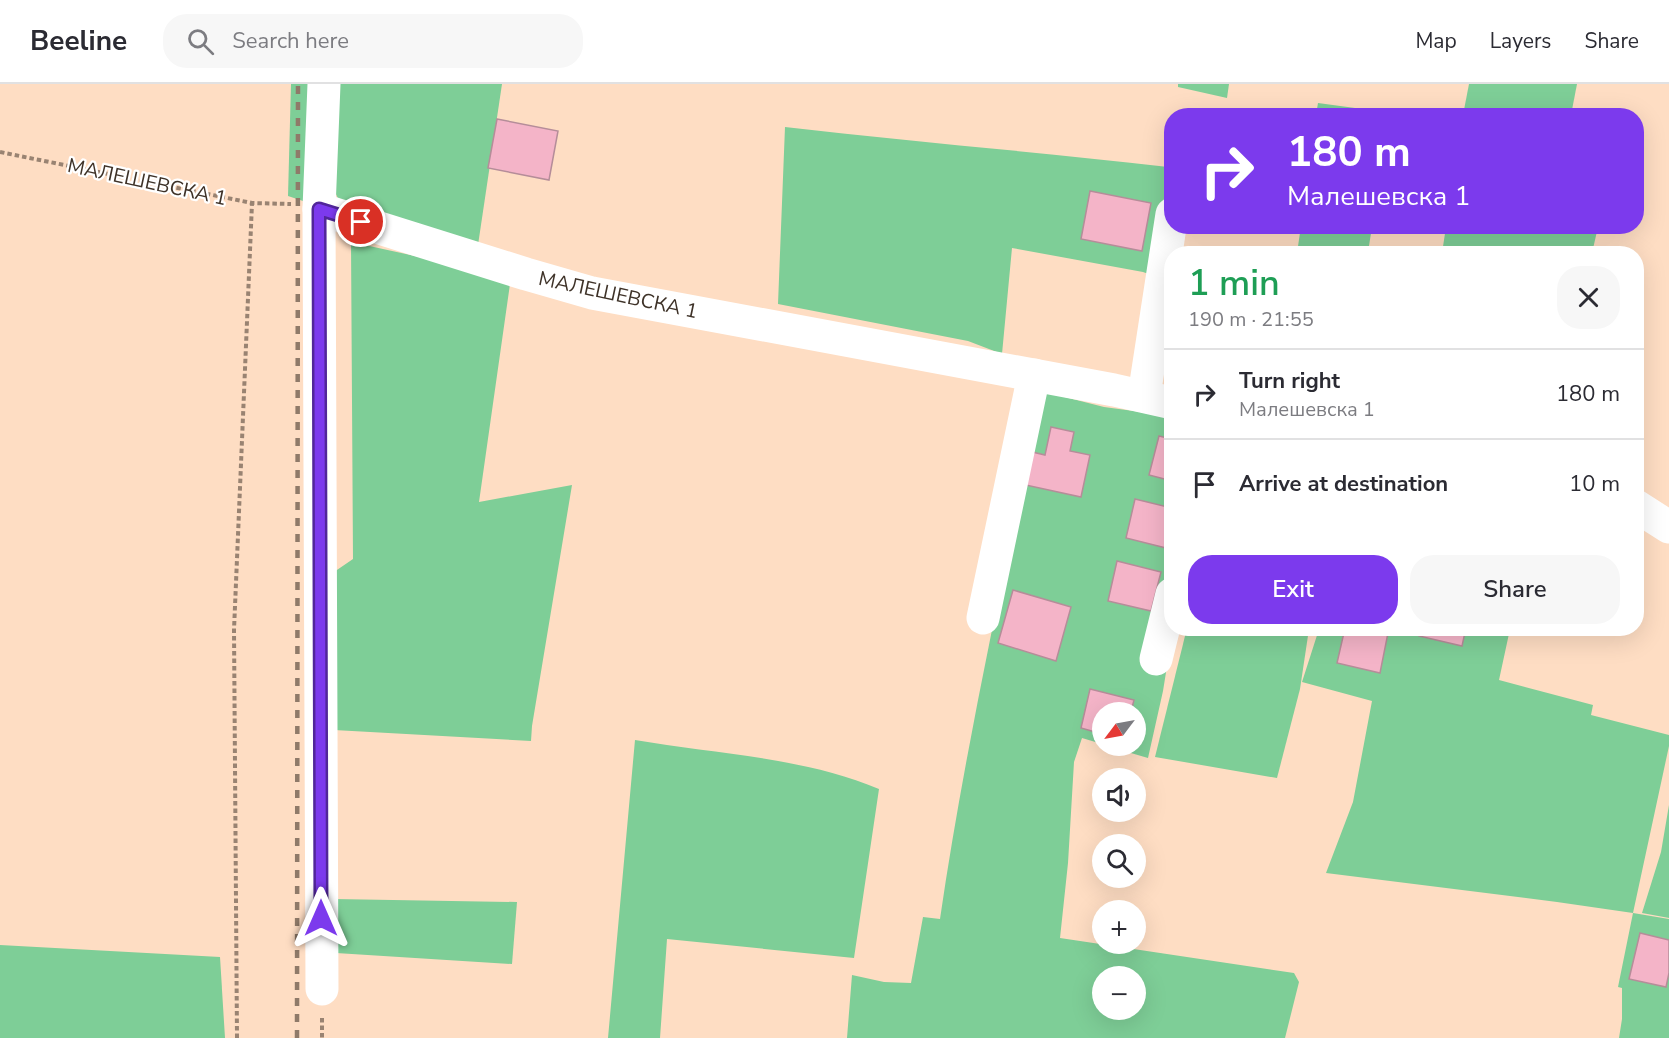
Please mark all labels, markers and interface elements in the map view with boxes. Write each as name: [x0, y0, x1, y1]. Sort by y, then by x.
search box: [163, 14, 583, 68]
text: Beeline: [30, 22, 127, 60]
icon: search: [184, 25, 217, 58]
text: Search here: [232, 26, 349, 56]
text: Map: [1415, 27, 1457, 55]
text: Layers: [1490, 27, 1551, 55]
text: Share: [1584, 27, 1639, 55]
text: 180 m: [1287, 124, 1411, 181]
icon: right: [1188, 132, 1266, 210]
street label: МАЛЕШЕВСКА 1: [65, 152, 229, 212]
text: Малешевска 1: [1287, 178, 1470, 215]
pin: [335, 196, 386, 247]
icon: arrive: [344, 205, 377, 238]
text: 1 min: [1188, 259, 1280, 308]
street label: МАЛЕШЕВСКА 1: [536, 265, 700, 325]
button: close: [1557, 266, 1620, 329]
text: 190 m · 21:55: [1188, 306, 1314, 333]
text: Turn right: [1239, 366, 1340, 396]
icon: right: [1188, 378, 1221, 411]
text: 180 m: [1556, 379, 1620, 409]
text: Малешевска 1: [1239, 396, 1375, 423]
icon: arrive: [1188, 468, 1221, 501]
text: Arrive at destination: [1239, 469, 1448, 499]
text: 10 m: [1569, 469, 1620, 499]
button: Exit: [1188, 555, 1398, 624]
button: Share: [1410, 555, 1620, 624]
north arrow: [1092, 702, 1146, 756]
map controls: [1092, 702, 1146, 1020]
button: sound: [1092, 768, 1146, 822]
button: search: [1092, 834, 1146, 888]
position arrow: [289, 886, 353, 950]
button: +: [1092, 900, 1146, 954]
button: −: [1092, 966, 1146, 1020]

